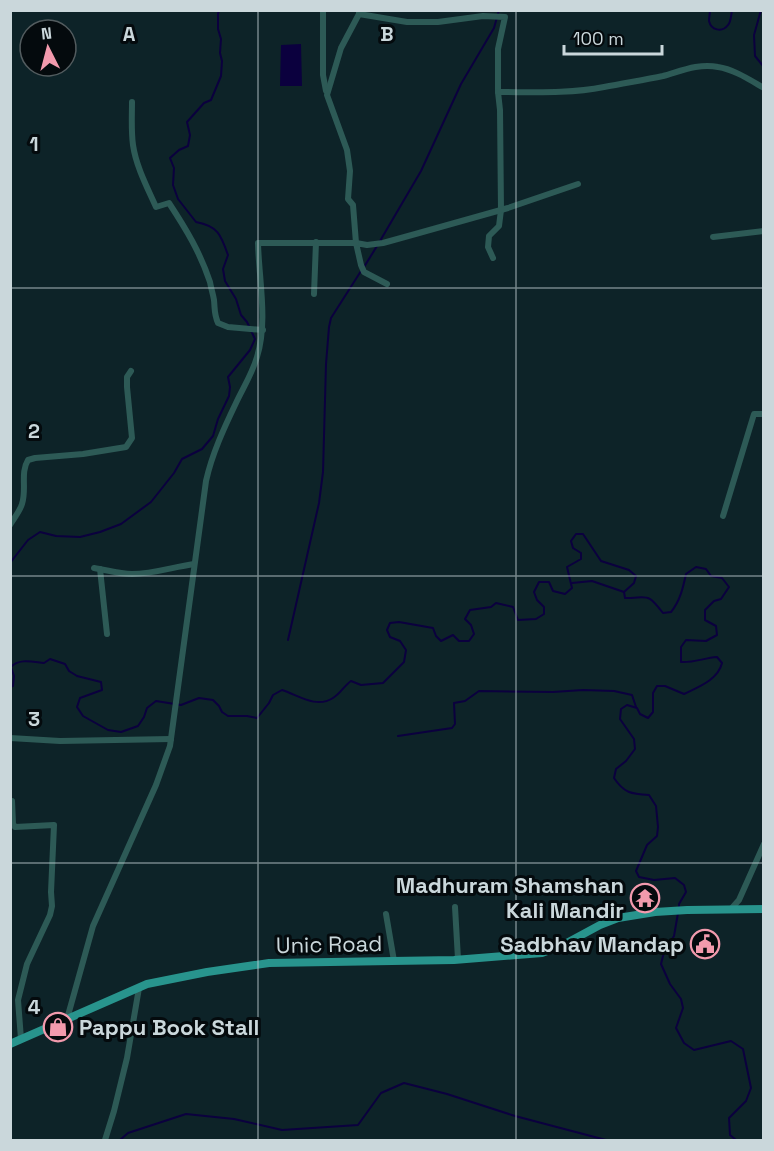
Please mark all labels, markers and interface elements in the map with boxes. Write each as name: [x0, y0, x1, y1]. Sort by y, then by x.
north arrow: [18, 18, 78, 78]
scale bar: [564, 18, 662, 56]
text: A: [123, 21, 136, 47]
text: B: [380, 21, 394, 47]
text: N: [40, 23, 53, 45]
text: 100 m: [573, 27, 624, 50]
text: 1: [29, 131, 39, 157]
text: 2: [28, 418, 40, 444]
text: 3: [28, 706, 40, 732]
place label: Madhuram Shamshan Kali Mandir: [396, 871, 624, 924]
temple icon: Madhuram Shamshan Kali Mandir: [629, 882, 661, 914]
public building icon: Sadbhav Mandap: [689, 928, 721, 960]
street label: Unic Road: [276, 929, 382, 959]
place label: Sadbhav Mandap: [500, 930, 684, 958]
text: 4: [28, 994, 41, 1020]
shop icon: Pappu Book Stall: [42, 1011, 74, 1043]
place label: Pappu Book Stall: [79, 1013, 259, 1041]

